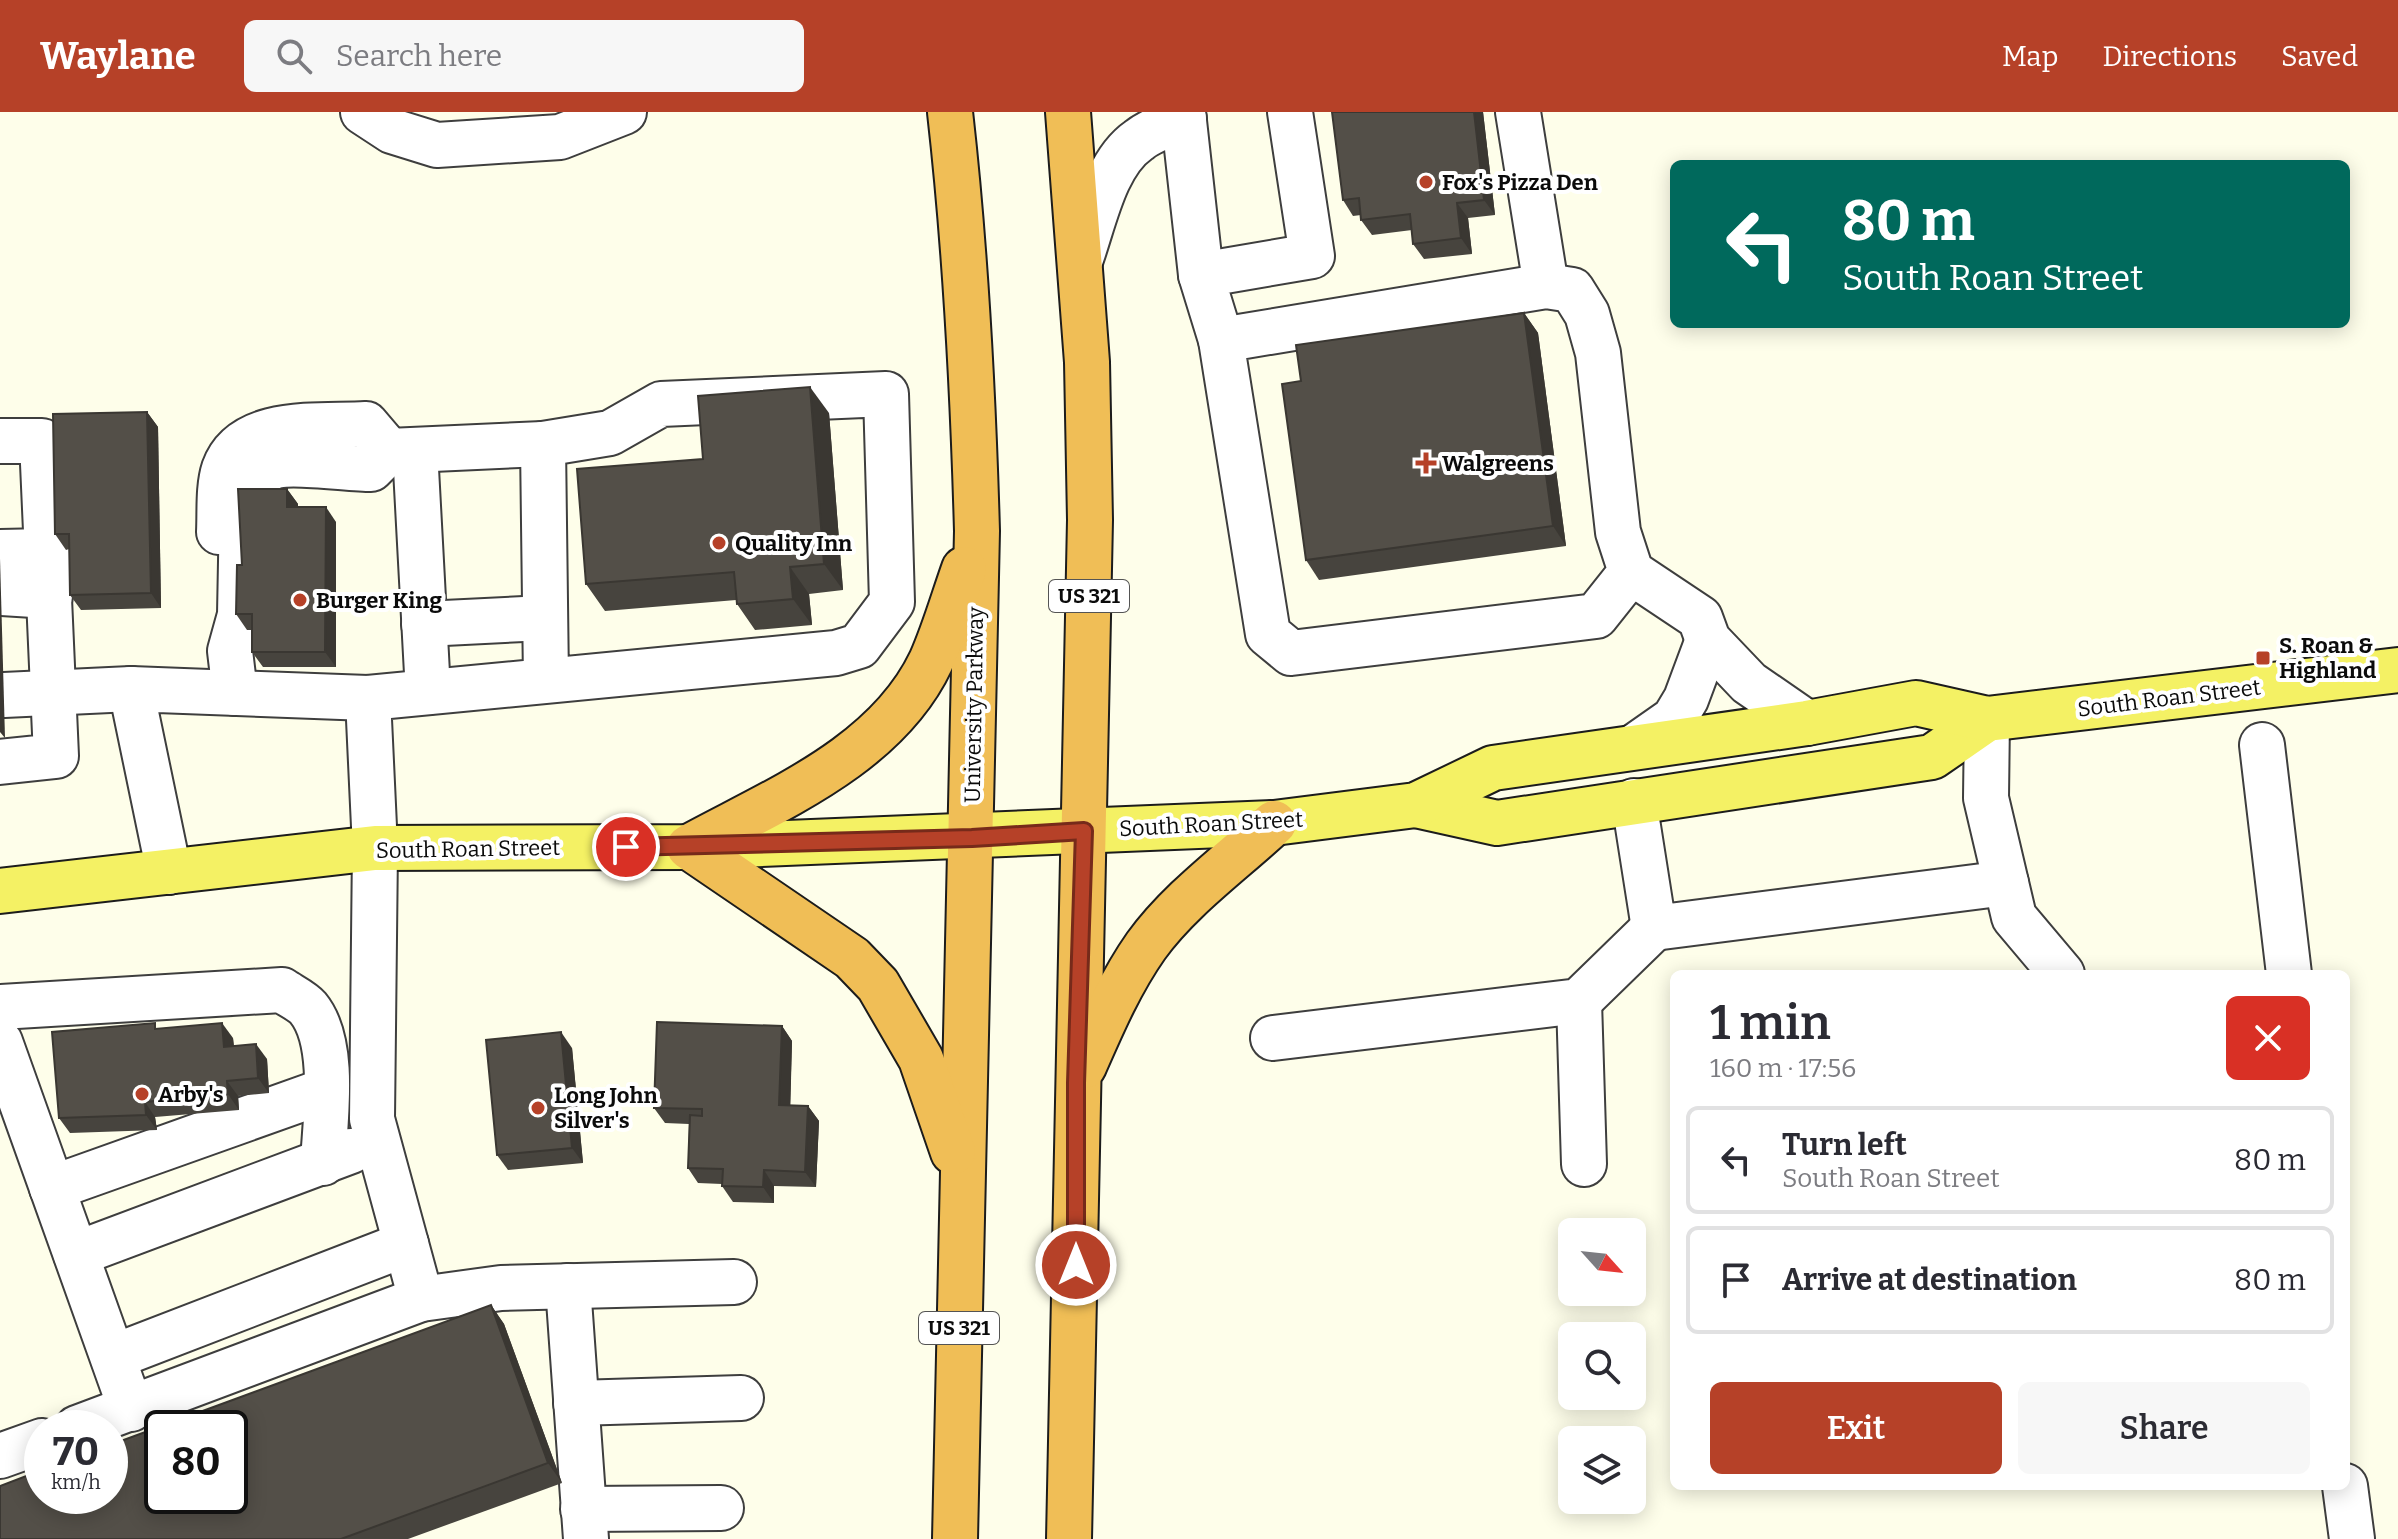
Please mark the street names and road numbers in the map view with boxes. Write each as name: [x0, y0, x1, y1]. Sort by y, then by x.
road number: US 321: [1049, 580, 1129, 612]
street label: University Parkway: [959, 606, 989, 803]
street label: South Roan Street: [2076, 673, 2262, 723]
street label: South Roan Street: [1118, 806, 1304, 842]
street label: South Roan Street: [376, 834, 560, 864]
road number: US 321: [919, 1312, 999, 1344]

